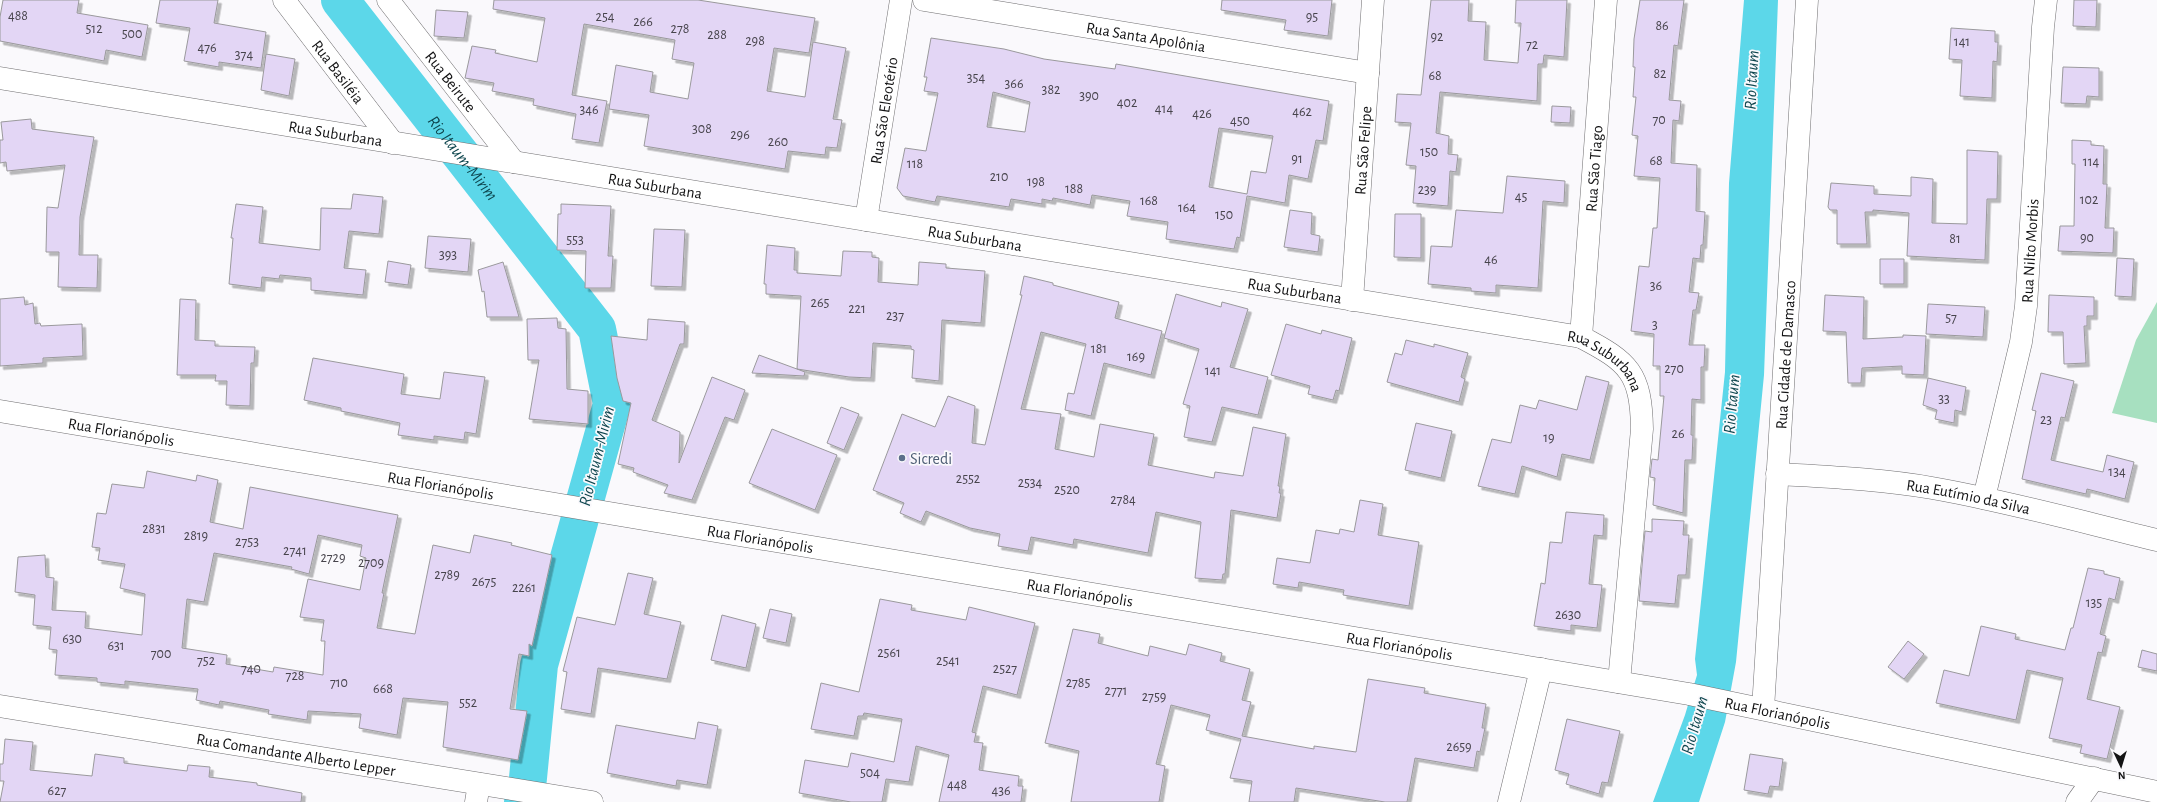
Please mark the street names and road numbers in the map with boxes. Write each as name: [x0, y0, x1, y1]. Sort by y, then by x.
street label: Rua Santa Apolônia: [1085, 20, 1207, 55]
street label: Rua Basiléia: [309, 37, 367, 107]
street label: Rua Beirute: [422, 49, 479, 115]
street label: Rua São Eleotério: [868, 56, 901, 165]
street label: Rua São Felipe: [1352, 105, 1375, 195]
street label: Rua Suburbana: [287, 118, 384, 150]
street label: Rua São Tiago: [1583, 125, 1606, 212]
street label: Rua Suburbana: [607, 171, 703, 202]
street label: Rua Nilto Morbis: [2019, 198, 2042, 303]
street label: Rua Suburbana: [927, 223, 1023, 254]
street label: Rua Suburbana: [1246, 276, 1343, 307]
street label: Rua Cidade de Damasco: [1773, 280, 1799, 430]
street label: Rua Suburbana: [1566, 328, 1645, 394]
street label: Rua Florianópolis: [67, 416, 176, 449]
street label: Rua Florianópolis: [386, 469, 495, 503]
street label: Rua Eutímio da Silva: [1905, 477, 2032, 517]
street label: Rua Florianópolis: [706, 523, 815, 556]
street label: Rua Florianópolis: [1025, 576, 1134, 610]
street label: Rua Florianópolis: [1345, 630, 1454, 663]
street label: Rua Florianópolis: [1723, 695, 1832, 732]
street label: Rua Comandante Alberto Lepper: [195, 731, 398, 779]

